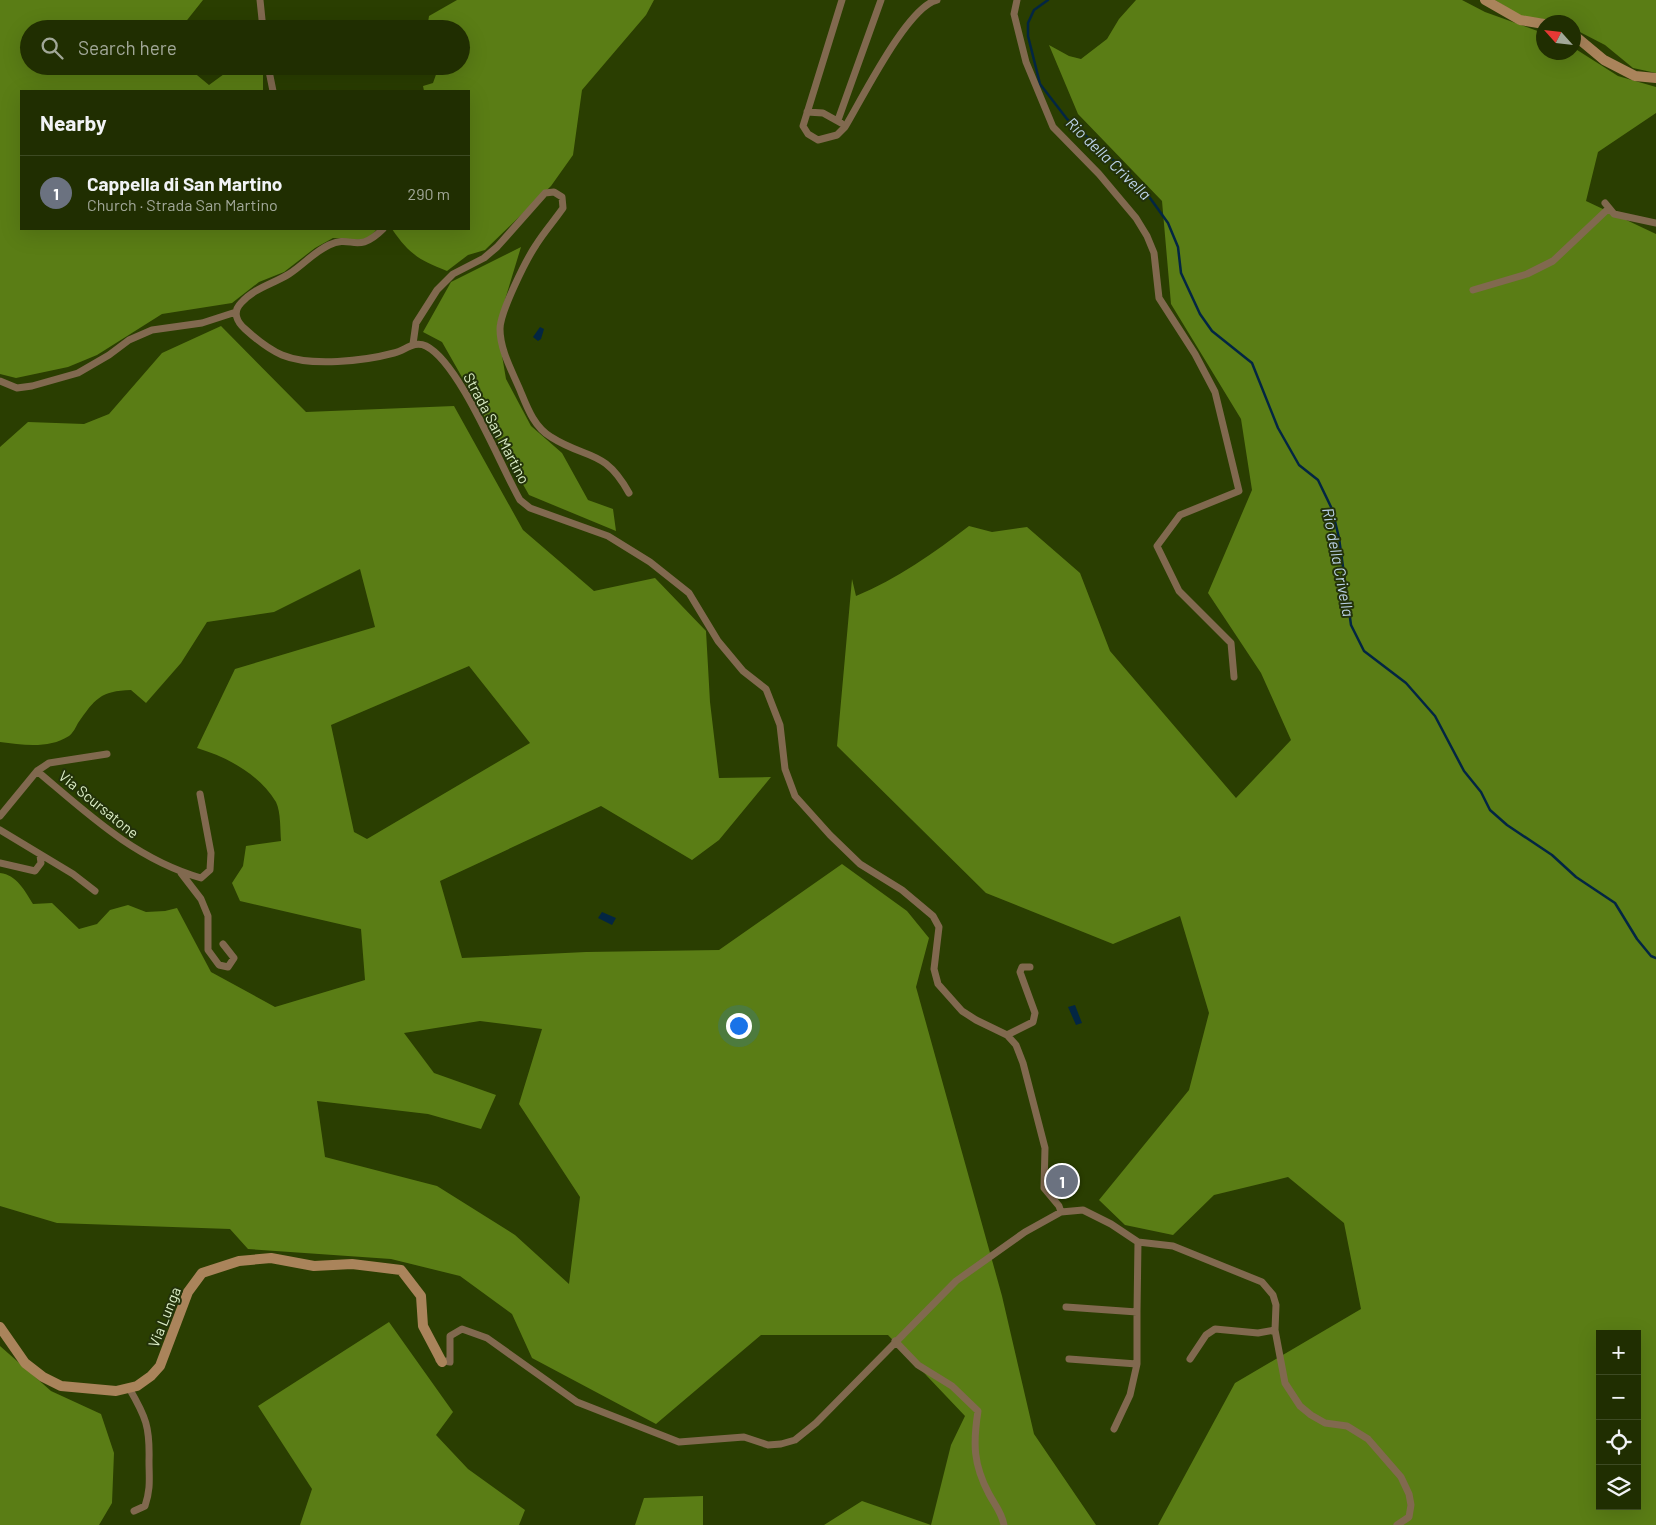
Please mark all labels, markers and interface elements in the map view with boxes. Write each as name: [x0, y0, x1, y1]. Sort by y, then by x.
north arrow: [1536, 15, 1581, 60]
search box: [20, 20, 470, 75]
icon: search: [38, 34, 66, 62]
text: Search here: [78, 36, 177, 59]
text: Nearby: [40, 110, 106, 135]
water label: Rio della Crivella: [1063, 113, 1155, 203]
text: Cappella di San Martino: [87, 172, 282, 195]
text: 1: [53, 184, 59, 203]
text: 290 m: [408, 184, 450, 203]
text: Church · Strada San Martino: [87, 195, 278, 214]
street label: Strada San Martino: [460, 369, 534, 487]
water label: Rio della Crivella: [1319, 506, 1359, 618]
street label: Via Scursatone: [55, 766, 143, 842]
your location: [726, 1013, 752, 1039]
pin: 1: [1046, 1162, 1078, 1200]
street label: Via Lunga: [144, 1284, 184, 1350]
map controls: [1596, 1330, 1641, 1510]
button: +: [1596, 1330, 1641, 1375]
button: −: [1596, 1375, 1641, 1420]
button: locate: [1596, 1420, 1641, 1465]
button: layers: [1596, 1465, 1641, 1510]

